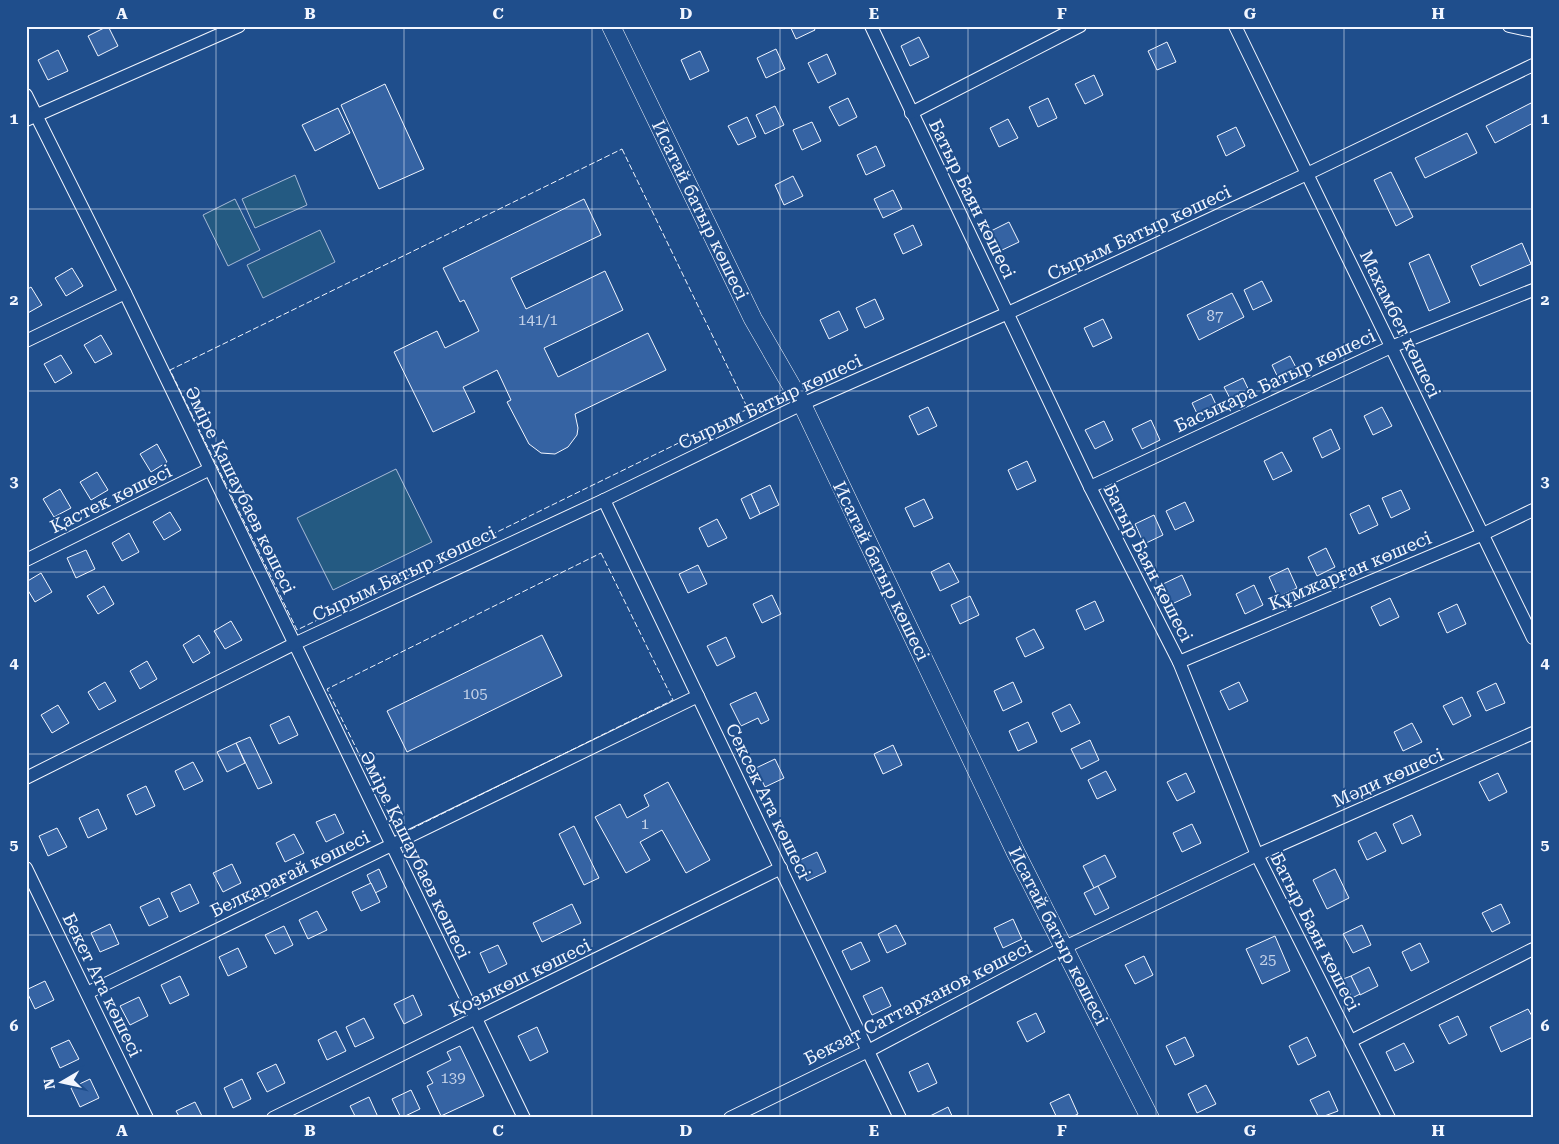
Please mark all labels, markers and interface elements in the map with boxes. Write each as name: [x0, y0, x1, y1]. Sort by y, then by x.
text: A: [116, 4, 128, 23]
text: B: [304, 4, 316, 23]
text: C: [492, 4, 504, 23]
text: D: [680, 4, 693, 23]
text: E: [869, 4, 879, 23]
text: F: [1057, 4, 1067, 23]
text: G: [1244, 4, 1257, 23]
text: H: [1431, 4, 1445, 23]
text: 1: [10, 109, 19, 128]
text: 1: [1541, 109, 1550, 128]
street label: Батыр Баян көшесі: [925, 116, 1020, 282]
street label: Исатай батыр көшесі: [648, 117, 753, 303]
street label: Сырым Батыр көшесі: [1044, 181, 1234, 284]
street label: Махамбет көшесі: [1356, 247, 1445, 401]
text: 2: [10, 290, 19, 309]
text: 2: [1541, 290, 1550, 309]
house number: 87: [1207, 307, 1223, 325]
house number: 141/1: [518, 311, 558, 329]
street label: Басықара Батыр көшесі: [1171, 325, 1379, 436]
street label: Сырым Батыр көшесі: [675, 350, 865, 453]
street label: Әміре Қашаубаев көшесі: [181, 383, 300, 597]
street label: Қастек көшесі: [47, 460, 175, 537]
text: 3: [10, 472, 19, 491]
text: 3: [1541, 472, 1550, 491]
street label: Исатай батыр көшесі: [829, 478, 934, 664]
street label: Батыр Баян көшесі: [1100, 480, 1198, 645]
street label: Сырым Батыр көшесі: [309, 522, 499, 625]
street label: Құмжарған көшесі: [1265, 527, 1434, 614]
text: 4: [10, 653, 19, 672]
text: 4: [1541, 653, 1550, 672]
house number: 105: [462, 685, 488, 703]
street label: Сексек Ата көшесі: [722, 720, 815, 882]
street label: Мәди көшесі: [1329, 744, 1447, 811]
street label: Әміре Қашаубаев көшесі: [356, 748, 475, 962]
house number: 1: [641, 815, 649, 833]
street label: Белқарағай көшесі: [207, 826, 373, 921]
text: 5: [10, 835, 19, 854]
text: 5: [1541, 835, 1550, 854]
street label: Исатай батыр көшесі: [1004, 843, 1113, 1028]
street label: Батыр Баян көшесі: [1267, 849, 1365, 1014]
street label: Бекет Ата көшесі: [59, 909, 147, 1060]
street label: Қозыкөш көшесі: [446, 934, 594, 1021]
street label: Бекзат Саттарханов көшесі: [801, 936, 1035, 1069]
house number: 25: [1260, 951, 1276, 969]
text: 6: [10, 1016, 19, 1035]
text: 6: [1541, 1016, 1550, 1035]
north arrow: [38, 1056, 88, 1106]
house number: 139: [440, 1069, 466, 1087]
text: N: [40, 1077, 58, 1091]
text: A: [116, 1121, 128, 1140]
text: B: [304, 1121, 316, 1140]
text: C: [492, 1121, 504, 1140]
text: D: [680, 1121, 693, 1140]
text: E: [869, 1121, 879, 1140]
text: F: [1057, 1121, 1067, 1140]
text: G: [1244, 1121, 1257, 1140]
text: H: [1431, 1121, 1445, 1140]

